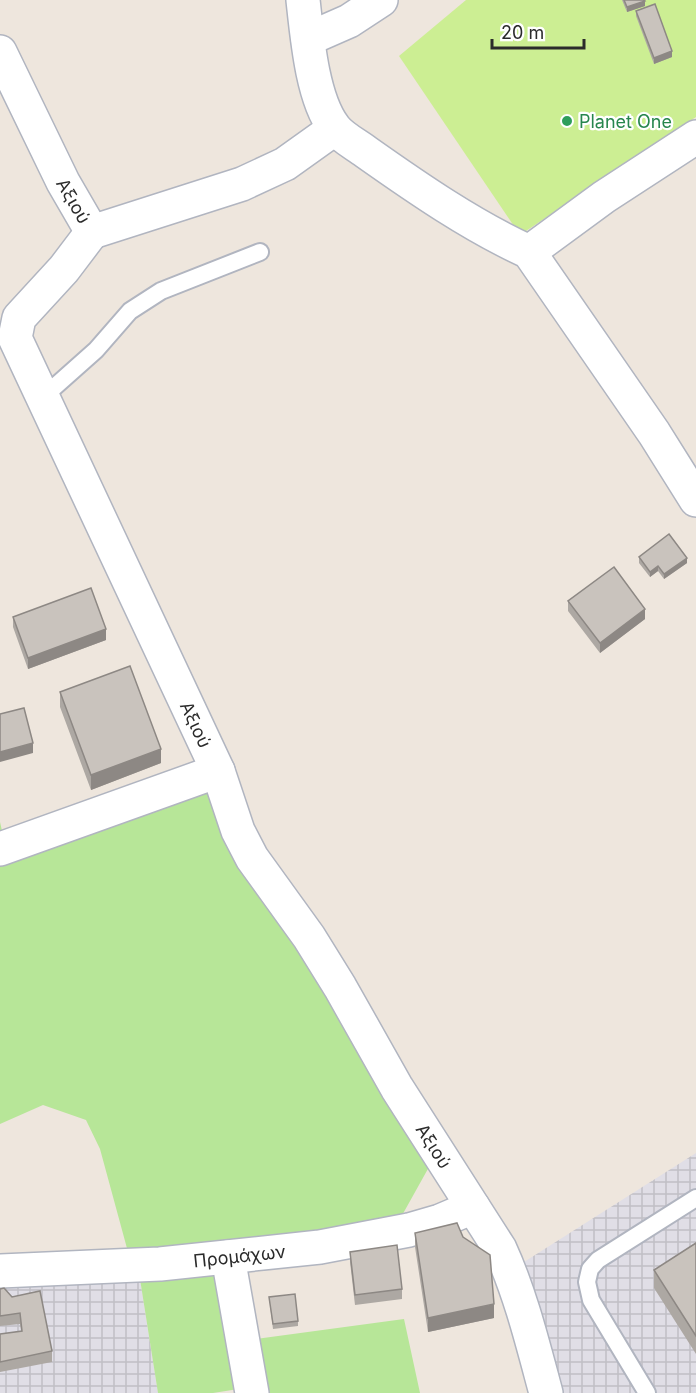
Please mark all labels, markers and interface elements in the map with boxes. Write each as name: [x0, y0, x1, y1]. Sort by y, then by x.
scale bar: [492, 12, 584, 50]
text: 20 m: [501, 22, 544, 43]
place label: Planet One: [579, 111, 672, 132]
marker: Planet One: [560, 114, 574, 128]
street label: Αξιού: [52, 174, 95, 227]
street label: Αξιού: [176, 698, 216, 751]
street label: Αξιού: [412, 1120, 456, 1172]
street label: Προμάχων: [192, 1240, 287, 1271]

